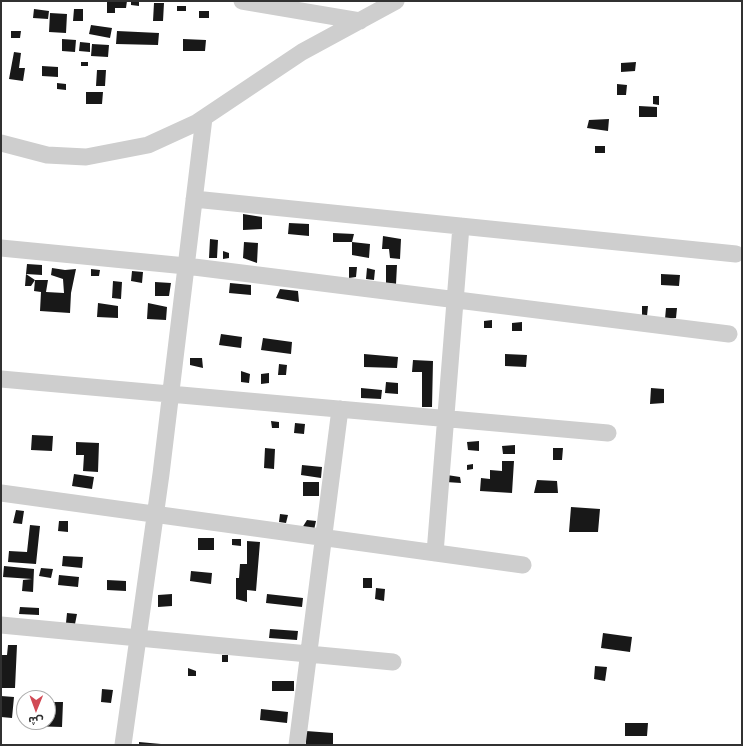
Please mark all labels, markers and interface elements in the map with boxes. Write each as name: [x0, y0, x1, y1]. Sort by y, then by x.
north arrow: [16, 690, 56, 730]
text: ش: [28, 715, 43, 727]

